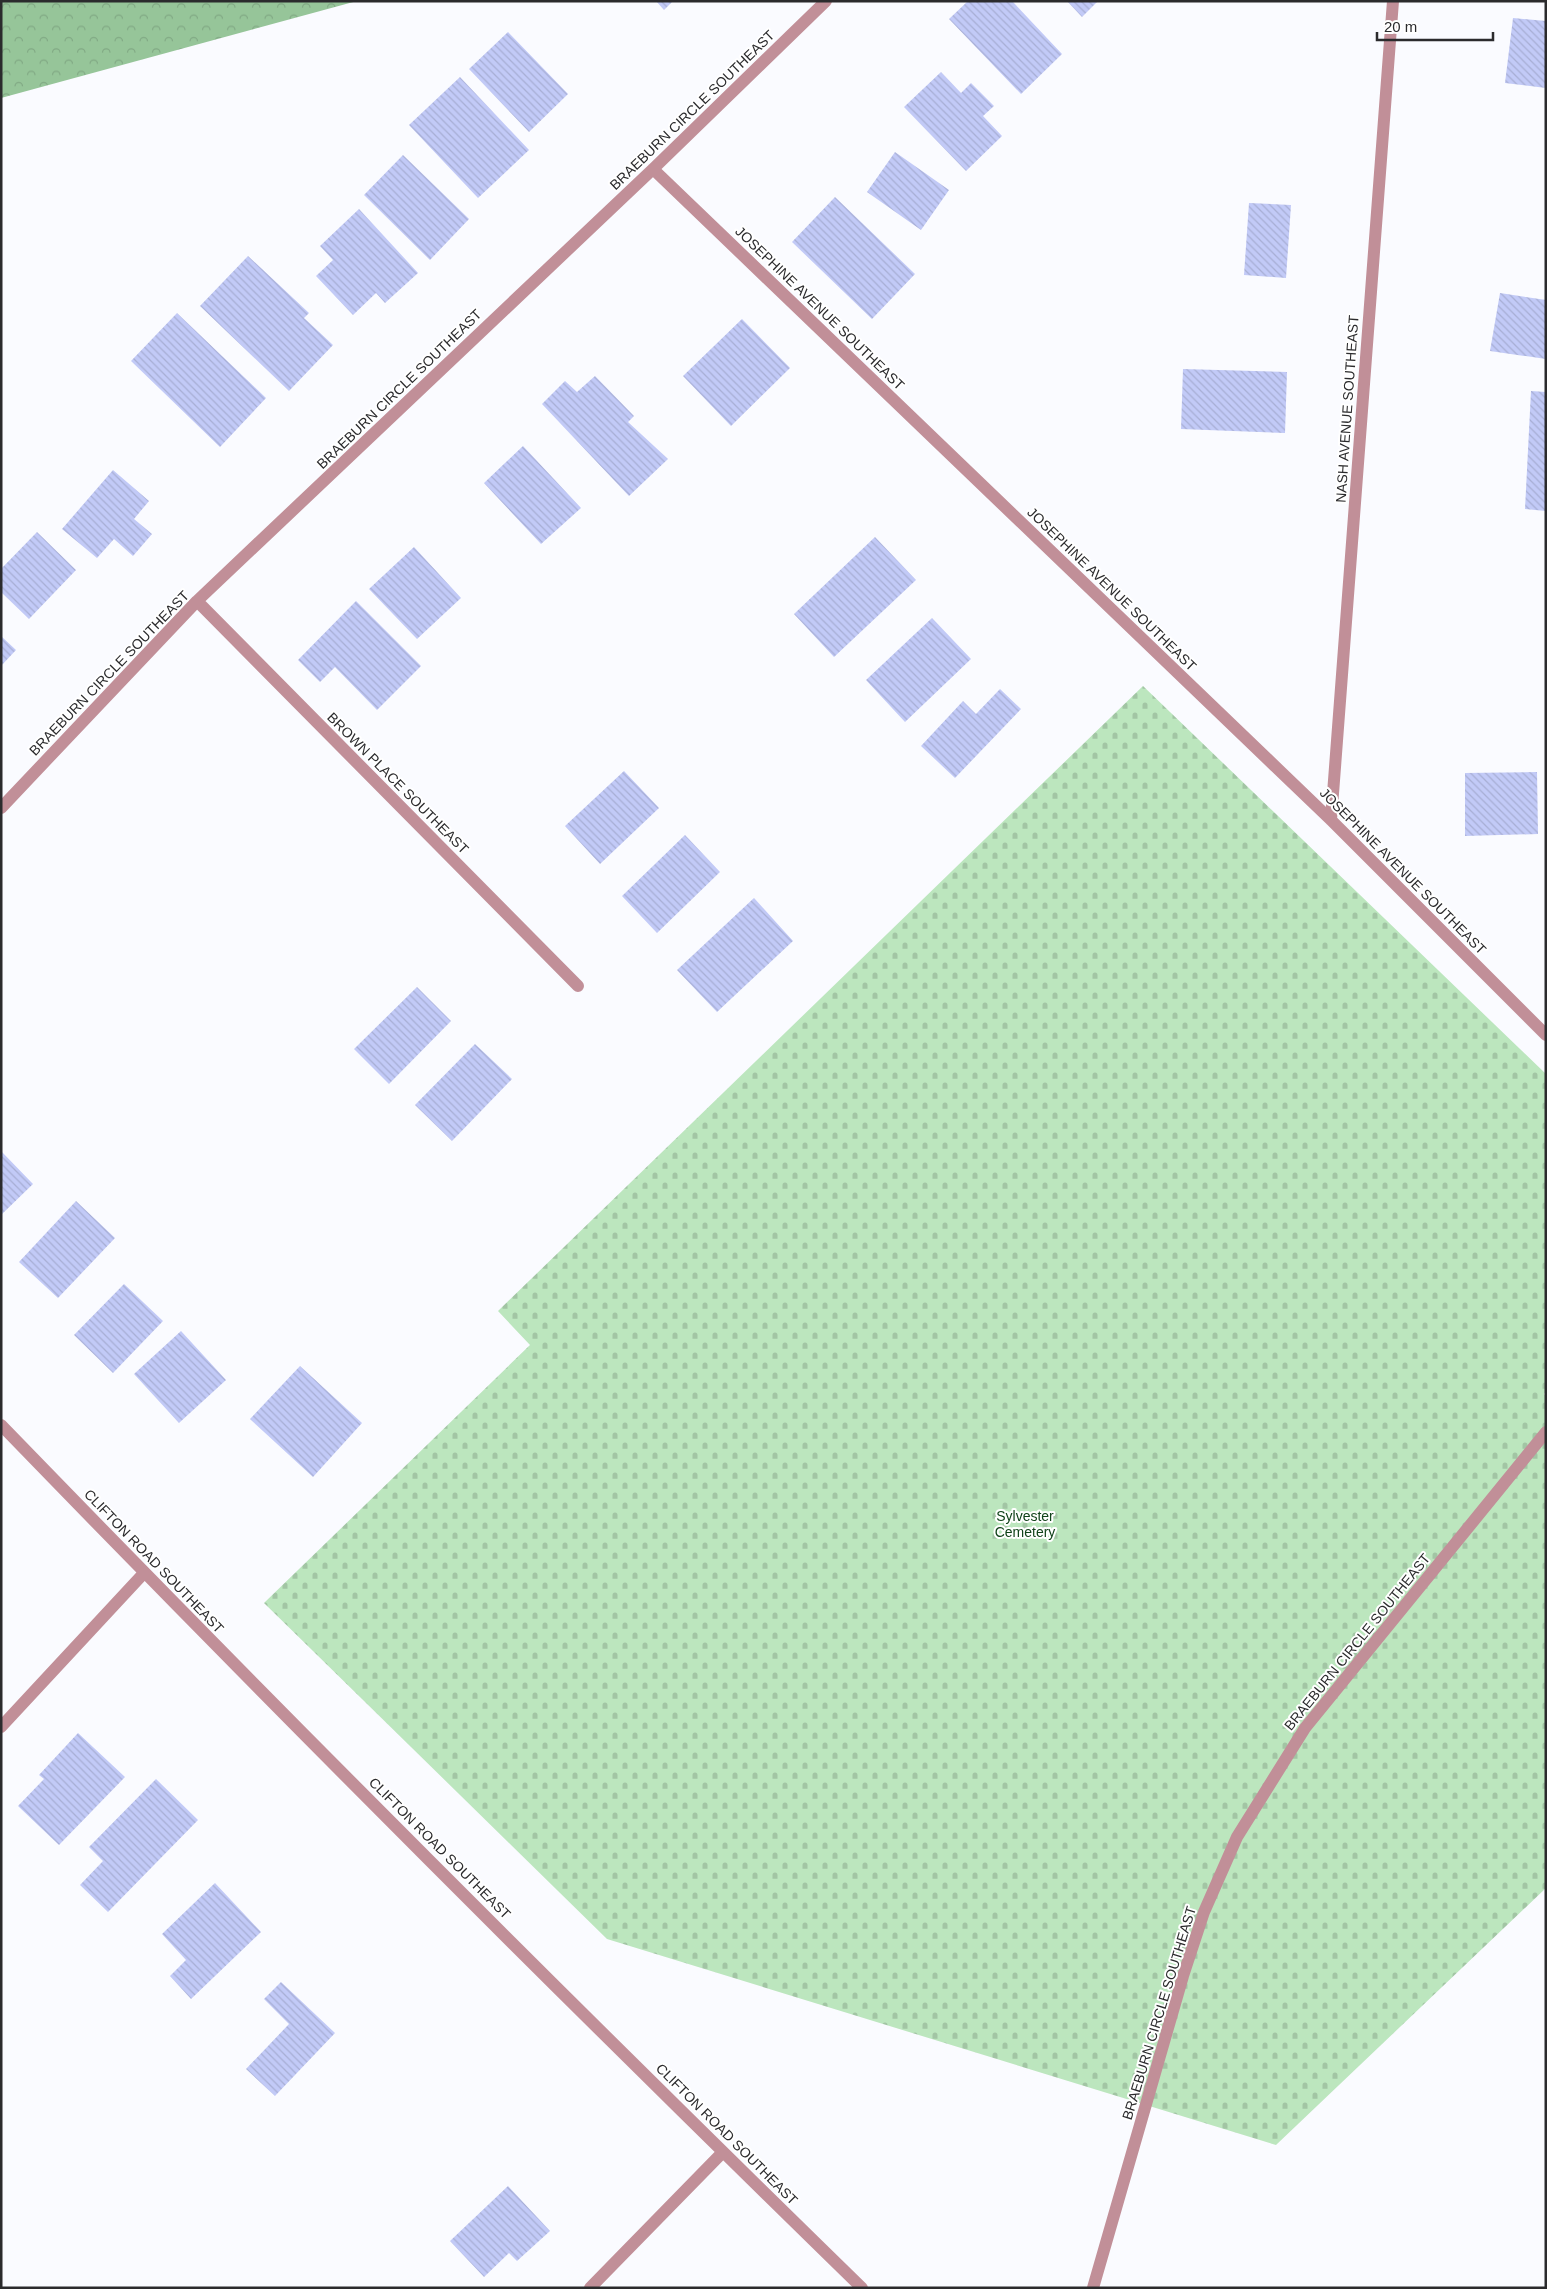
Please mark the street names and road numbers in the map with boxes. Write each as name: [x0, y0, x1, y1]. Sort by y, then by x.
street label: BRAEBURN CIRCLE SOUTHEAST: [606, 27, 778, 193]
street label: JOSEPHINE AVENUE SOUTHEAST: [732, 223, 908, 393]
street label: BRAEBURN CIRCLE SOUTHEAST: [313, 306, 485, 472]
street label: NASH AVENUE SOUTHEAST: [1332, 314, 1362, 503]
street label: JOSEPHINE AVENUE SOUTHEAST: [1024, 504, 1200, 674]
street label: BRAEBURN CIRCLE SOUTHEAST: [26, 587, 192, 759]
street label: BROWN PLACE SOUTHEAST: [324, 709, 472, 857]
street label: JOSEPHINE AVENUE SOUTHEAST: [1317, 785, 1490, 958]
street label: CLIFTON ROAD SOUTHEAST: [81, 1486, 227, 1636]
street label: BRAEBURN CIRCLE SOUTHEAST: [1281, 1550, 1434, 1733]
street label: CLIFTON ROAD SOUTHEAST: [366, 1774, 514, 1922]
street label: BRAEBURN CIRCLE SOUTHEAST: [1119, 1904, 1199, 2122]
street label: CLIFTON ROAD SOUTHEAST: [653, 2060, 801, 2208]

